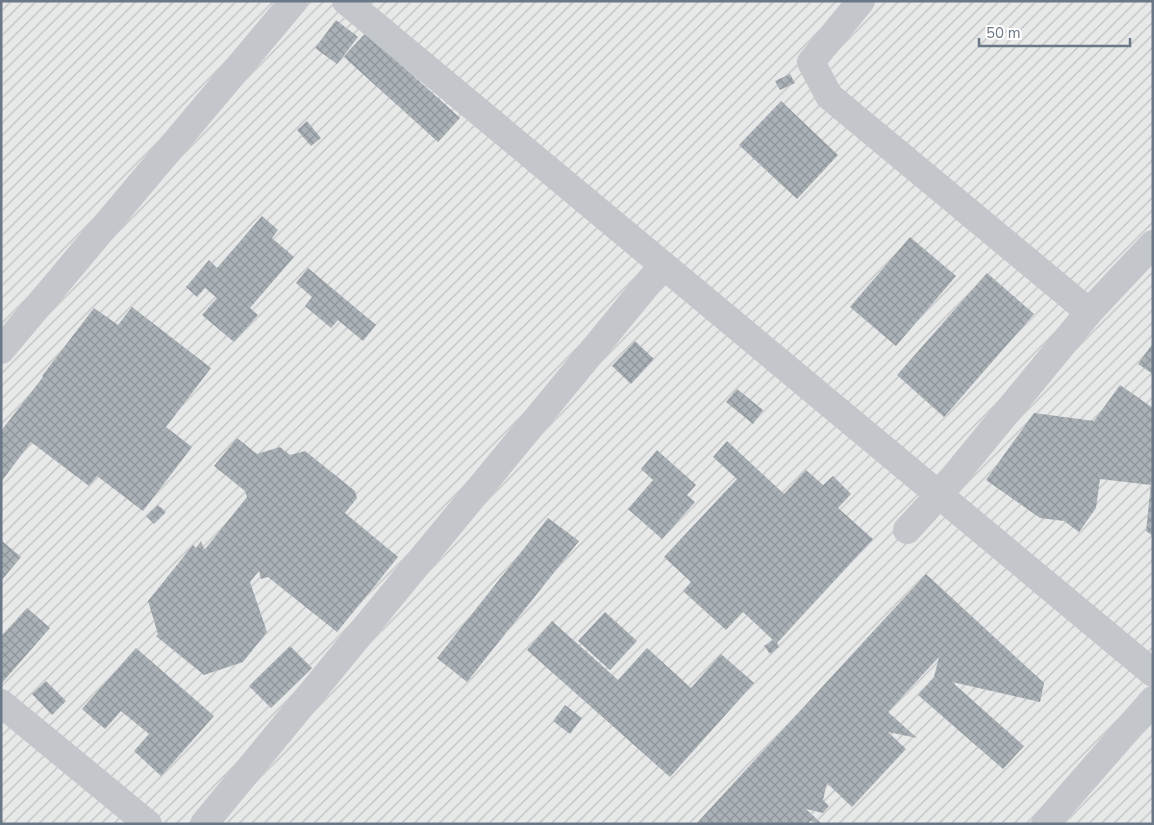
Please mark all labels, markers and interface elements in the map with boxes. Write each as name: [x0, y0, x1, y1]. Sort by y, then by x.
scale bar: [979, 15, 1130, 47]
text: 50 m: [986, 23, 1021, 43]

